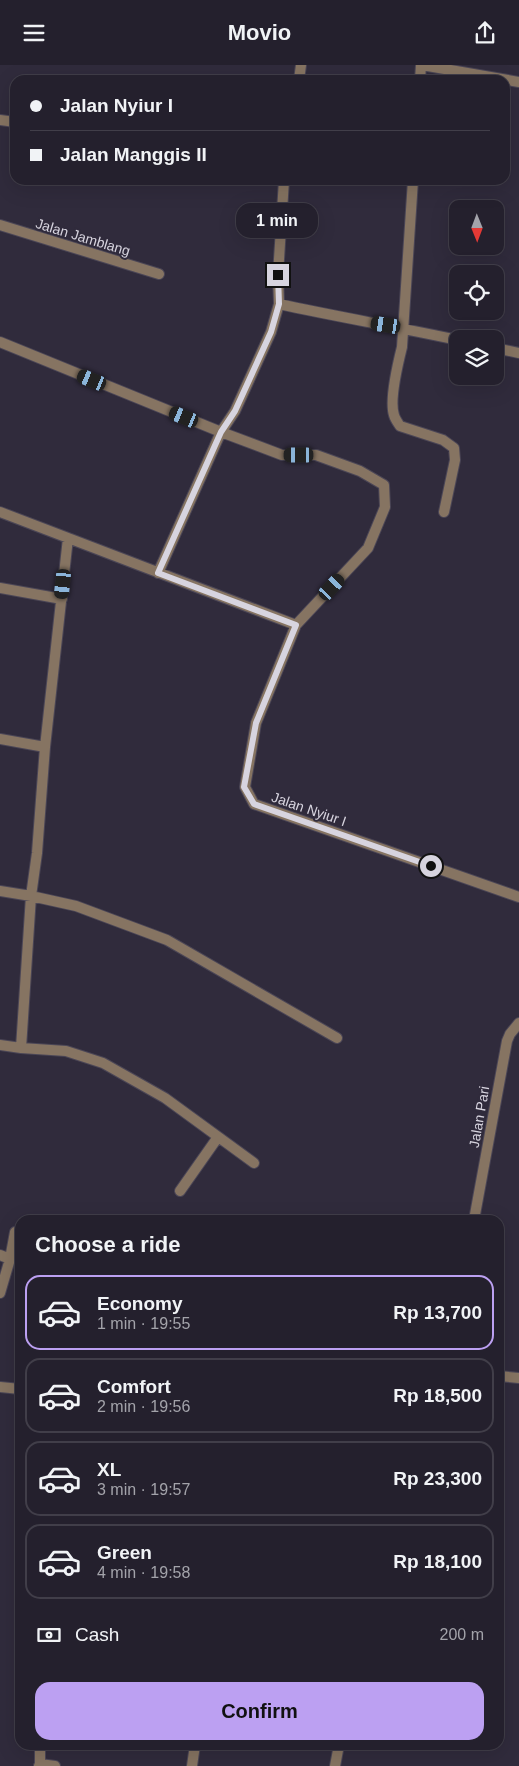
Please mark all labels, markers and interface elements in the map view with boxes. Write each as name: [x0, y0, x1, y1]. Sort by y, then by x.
icon: menu: [20, 19, 48, 47]
icon: share: [471, 19, 499, 47]
text: Movio: [228, 20, 291, 45]
text: Jalan Nyiur I: [60, 95, 173, 116]
text: Jalan Manggis II: [60, 144, 207, 165]
north arrow: [449, 200, 504, 255]
map controls: [449, 200, 504, 385]
callout: 1 min: [237, 203, 319, 237]
text: 1 min: [256, 212, 298, 229]
street label: Jalan Jamblang: [34, 215, 132, 259]
route end: [267, 264, 289, 286]
button: locate: [449, 265, 504, 320]
car: [370, 315, 401, 335]
button: layers: [449, 330, 504, 385]
car: [75, 367, 108, 393]
car: [167, 404, 200, 430]
car: [284, 448, 314, 463]
car: [53, 568, 72, 600]
car: [316, 571, 347, 603]
street label: Jalan Nyiur I: [270, 789, 348, 829]
route start: [420, 855, 442, 877]
street label: Jalan Pari: [466, 1085, 492, 1149]
text: Choose a ride: [35, 1232, 180, 1257]
icon: car: [37, 1290, 82, 1335]
text: Economy: [97, 1293, 183, 1314]
text: Rp 13,700: [393, 1302, 482, 1323]
text: 1 min · 19:55: [97, 1315, 190, 1332]
icon: car: [37, 1373, 82, 1418]
text: Comfort: [97, 1376, 171, 1397]
text: Rp 18,500: [393, 1385, 482, 1406]
text: 2 min · 19:56: [97, 1398, 190, 1415]
icon: car: [37, 1456, 82, 1501]
text: XL: [97, 1459, 121, 1480]
text: Rp 23,300: [393, 1468, 482, 1489]
text: 3 min · 19:57: [97, 1481, 190, 1498]
icon: car: [37, 1539, 82, 1584]
text: Green: [97, 1542, 152, 1563]
text: Rp 18,100: [393, 1551, 482, 1572]
text: 4 min · 19:58: [97, 1564, 190, 1581]
icon: cash: [35, 1621, 63, 1649]
text: Cash: [75, 1624, 119, 1645]
text: 200 m: [440, 1626, 484, 1643]
button: Confirm: [35, 1682, 484, 1740]

